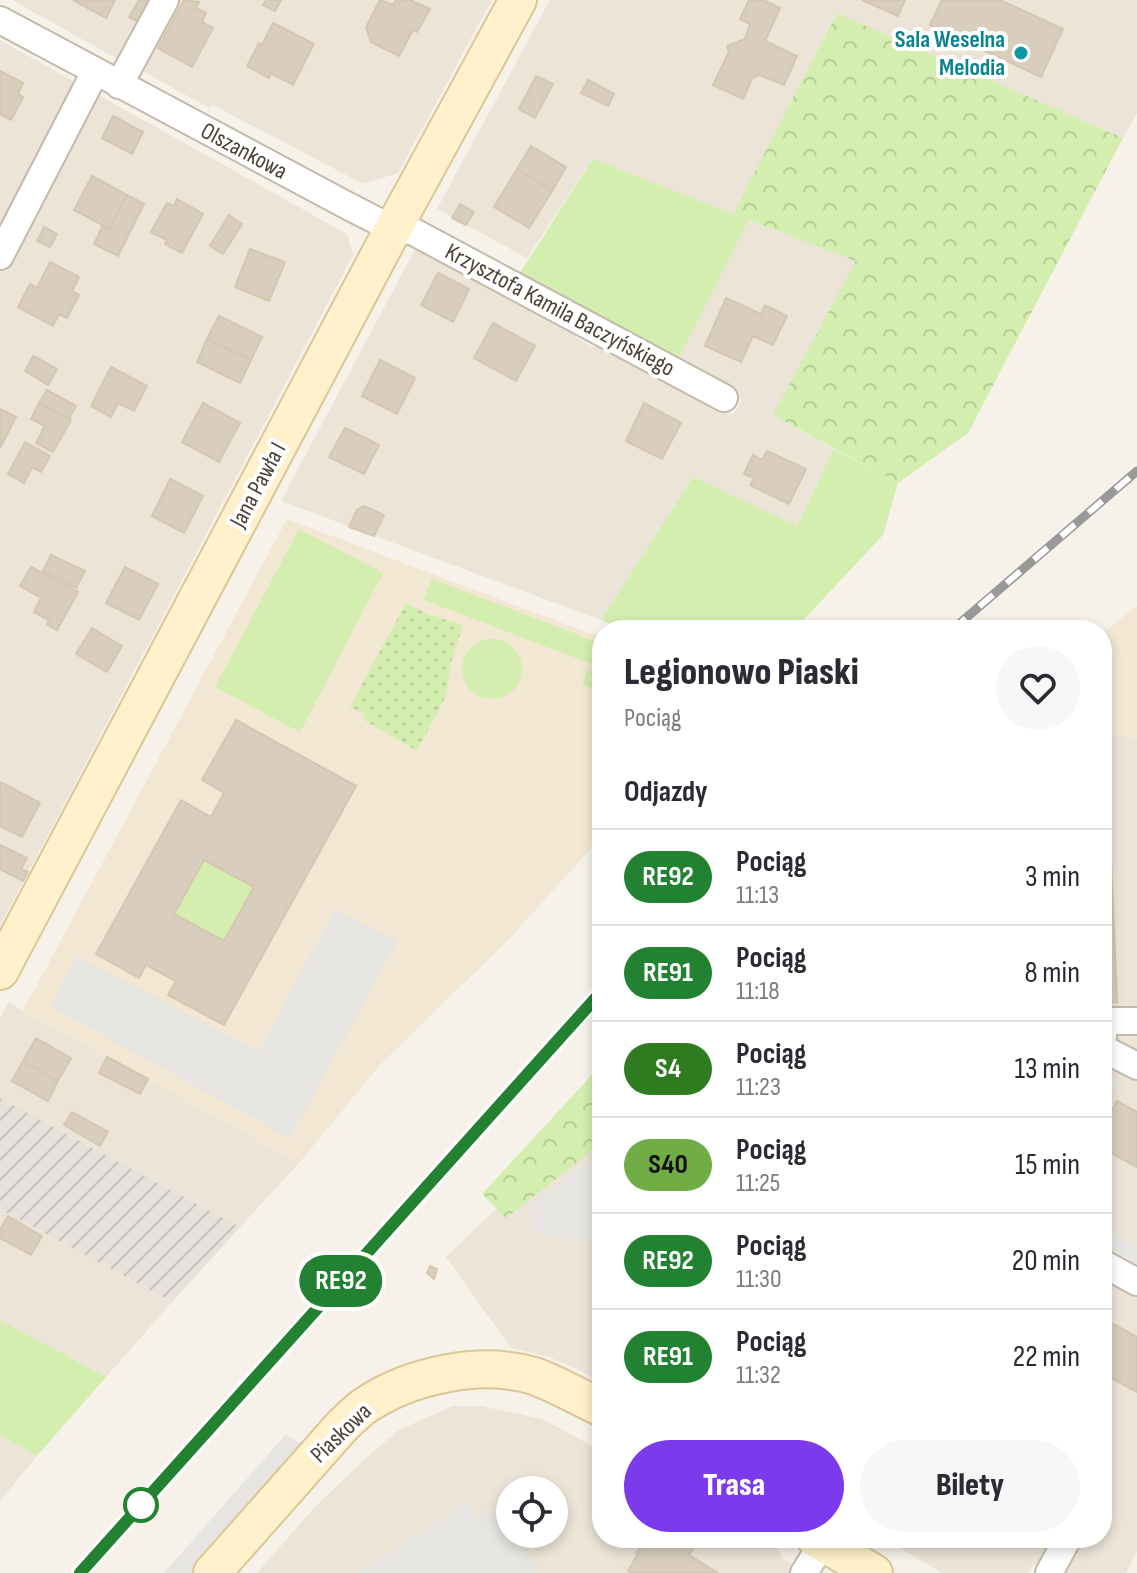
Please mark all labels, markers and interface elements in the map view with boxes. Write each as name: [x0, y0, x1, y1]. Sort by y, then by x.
place label: Sala Weselna Melodia: [895, 25, 1005, 82]
marker: Sala Weselna Melodia: [1012, 44, 1030, 62]
street label: Olszankowa: [196, 116, 292, 186]
street label: Krzysztofa Kamila Baczyńskiego: [440, 237, 680, 383]
street label: Jana Pawła I: [223, 437, 292, 533]
button: heart: [996, 646, 1080, 730]
text: Legionowo Piaski: [624, 650, 859, 695]
text: Pociąg: [624, 703, 681, 734]
text: Odjazdy: [624, 774, 708, 810]
text: Pociąg: [736, 844, 806, 880]
text: 3 min: [1025, 859, 1080, 895]
text: RE92: [642, 860, 694, 893]
text: 11:13: [736, 880, 779, 911]
text: Pociąg: [736, 940, 806, 976]
text: 8 min: [1024, 955, 1080, 991]
text: RE91: [643, 956, 693, 989]
text: 11:18: [736, 976, 780, 1007]
text: Pociąg: [736, 1036, 806, 1072]
text: 13 min: [1014, 1051, 1080, 1087]
text: S4: [655, 1052, 681, 1085]
text: 11:23: [736, 1072, 781, 1103]
text: Pociąg: [736, 1132, 806, 1168]
text: 15 min: [1015, 1147, 1080, 1183]
text: S40: [648, 1148, 688, 1181]
text: 11:25: [736, 1168, 780, 1199]
text: Pociąg: [736, 1228, 806, 1264]
text: 20 min: [1012, 1243, 1080, 1279]
text: RE92: [642, 1244, 694, 1277]
line badge: RE92: [285, 1255, 397, 1307]
text: RE92: [315, 1264, 367, 1297]
text: 11:30: [736, 1264, 782, 1295]
text: Pociąg: [736, 1324, 806, 1360]
text: 22 min: [1013, 1339, 1080, 1375]
text: RE91: [643, 1340, 693, 1373]
text: 11:32: [736, 1360, 781, 1391]
street label: Piaskowa: [304, 1397, 378, 1469]
button: Trasa: [624, 1440, 844, 1532]
button: Bilety: [860, 1440, 1080, 1532]
map controls: [496, 1476, 568, 1548]
button: locate: [496, 1476, 568, 1548]
unlabelled marker: [124, 1488, 158, 1522]

